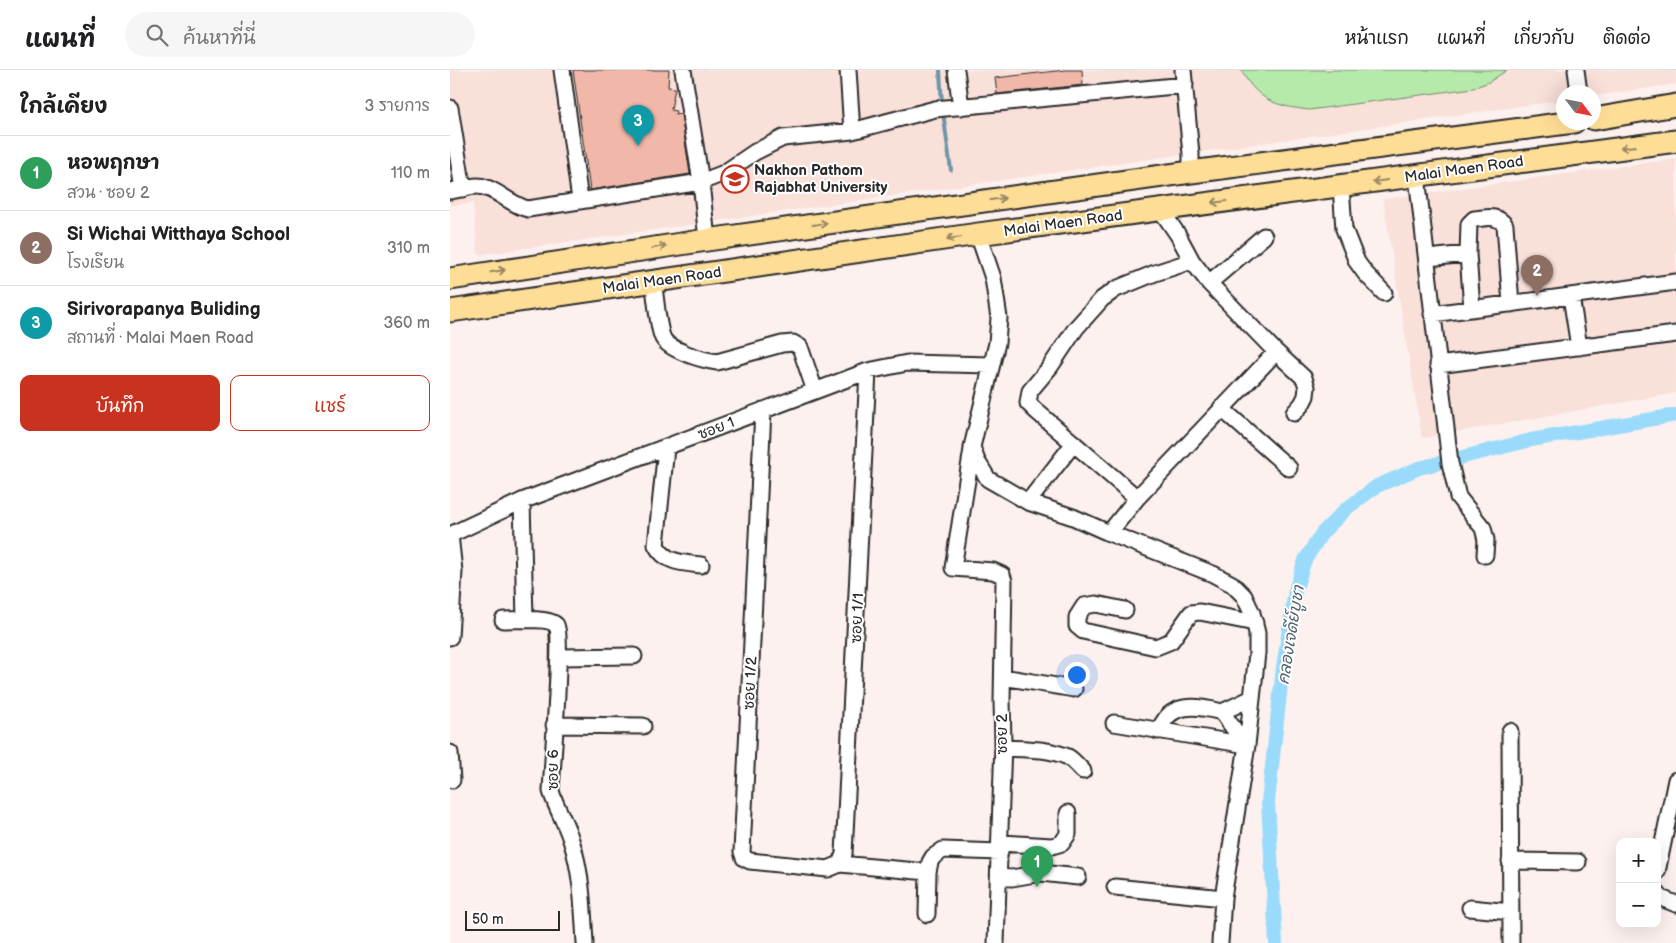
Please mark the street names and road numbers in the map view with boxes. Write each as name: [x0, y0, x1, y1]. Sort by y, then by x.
street label: Malai Maen Road: [1403, 152, 1525, 187]
street label: Malai Maen Road: [1002, 206, 1124, 241]
street label: Malai Maen Road: [601, 263, 723, 298]
street label: ซอย 1: [695, 413, 737, 444]
street label: ซอย 1/1: [847, 592, 868, 644]
street label: ซอย 1/2: [740, 656, 761, 710]
street label: ซอย 2: [993, 713, 1012, 754]
street label: ซอย 6: [544, 749, 563, 791]

